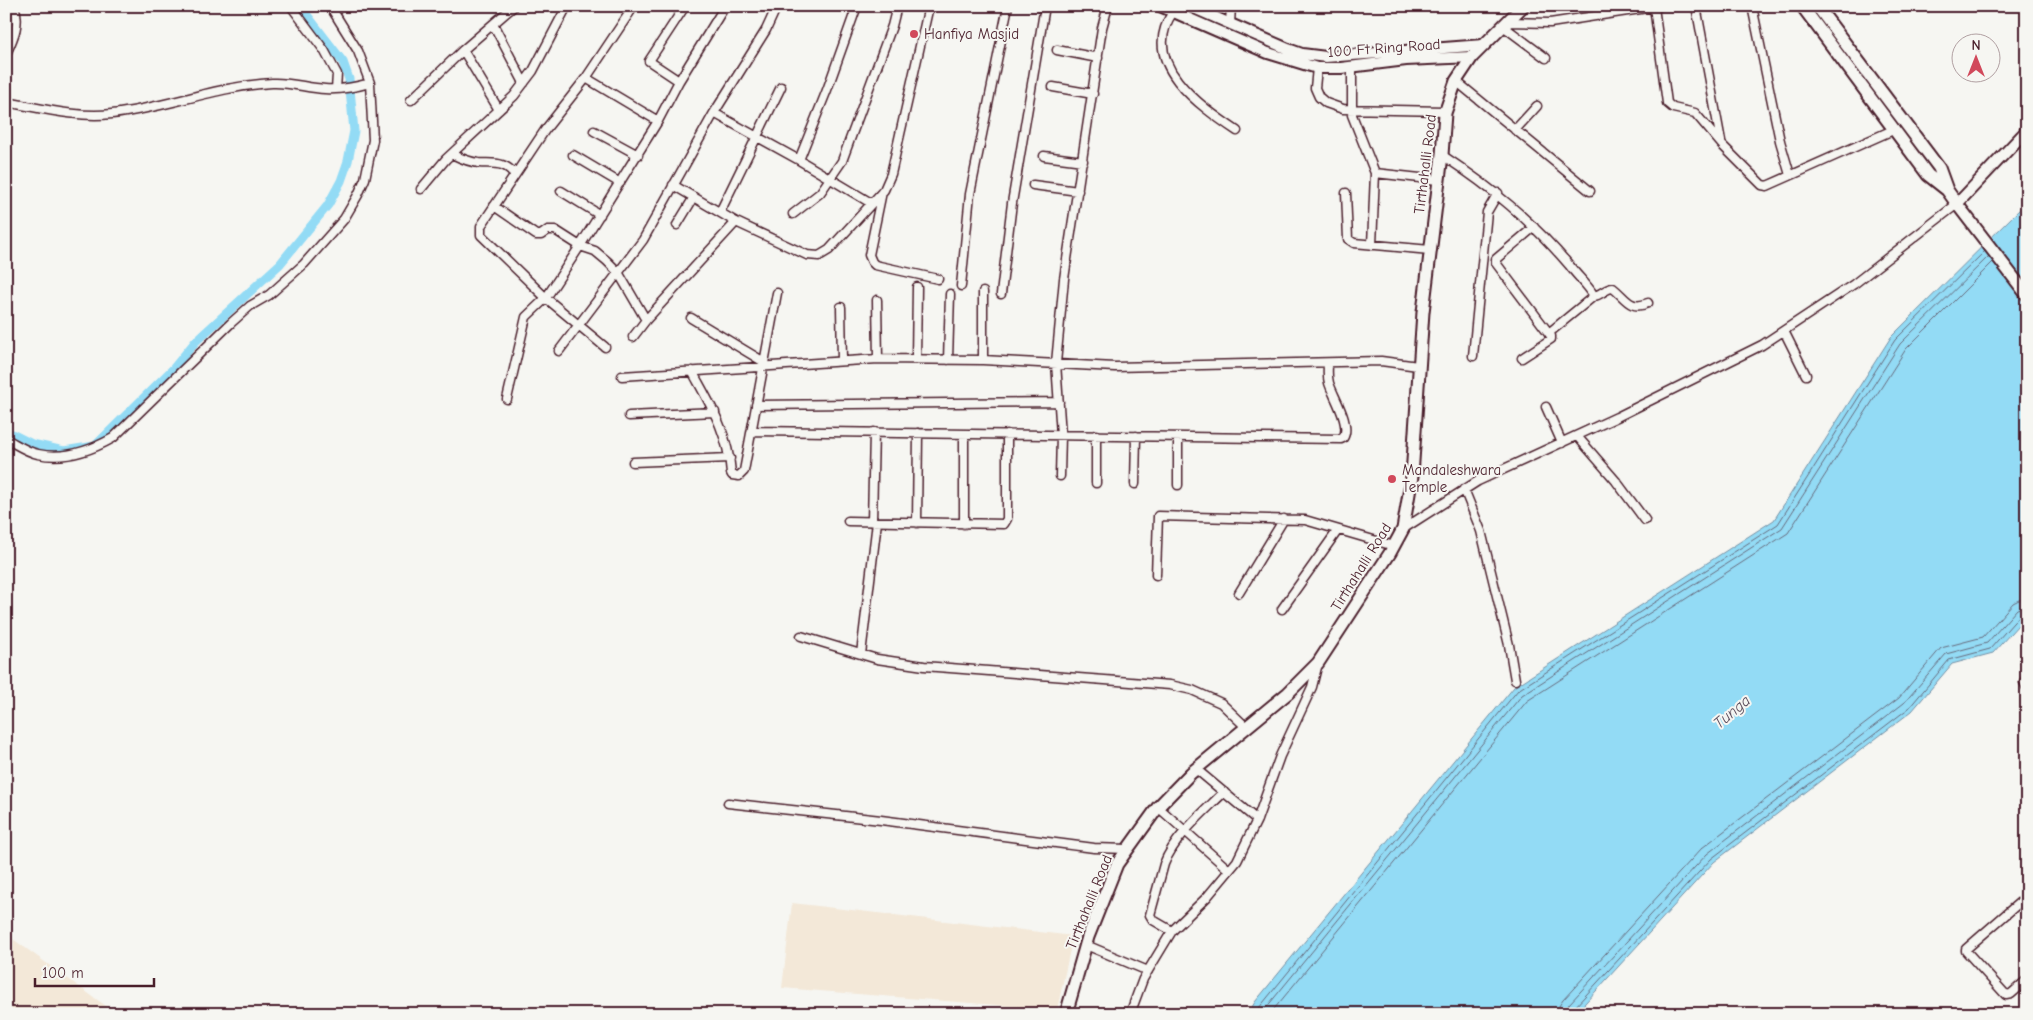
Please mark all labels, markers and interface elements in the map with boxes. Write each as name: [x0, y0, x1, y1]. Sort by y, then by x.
place label: Hanfiya Masjid: [924, 25, 1019, 43]
marker: Hanfiya Masjid: [908, 28, 920, 40]
north arrow: [1950, 32, 2000, 82]
street label: 100 Ft Ring Road: [1327, 35, 1441, 61]
text: N: [1971, 37, 1981, 54]
street label: Tirthahalli Road: [1410, 113, 1440, 215]
place label: Mandaleshwara Temple: [1402, 461, 1501, 496]
marker: Mandaleshwara Temple: [1386, 473, 1398, 485]
street label: Tirthahalli Road: [1327, 520, 1395, 614]
water label: Tunga: [1710, 692, 1754, 732]
street label: Tirthahalli Road: [1062, 852, 1116, 952]
scale bar: [35, 955, 154, 987]
text: 100 m: [42, 964, 84, 982]

